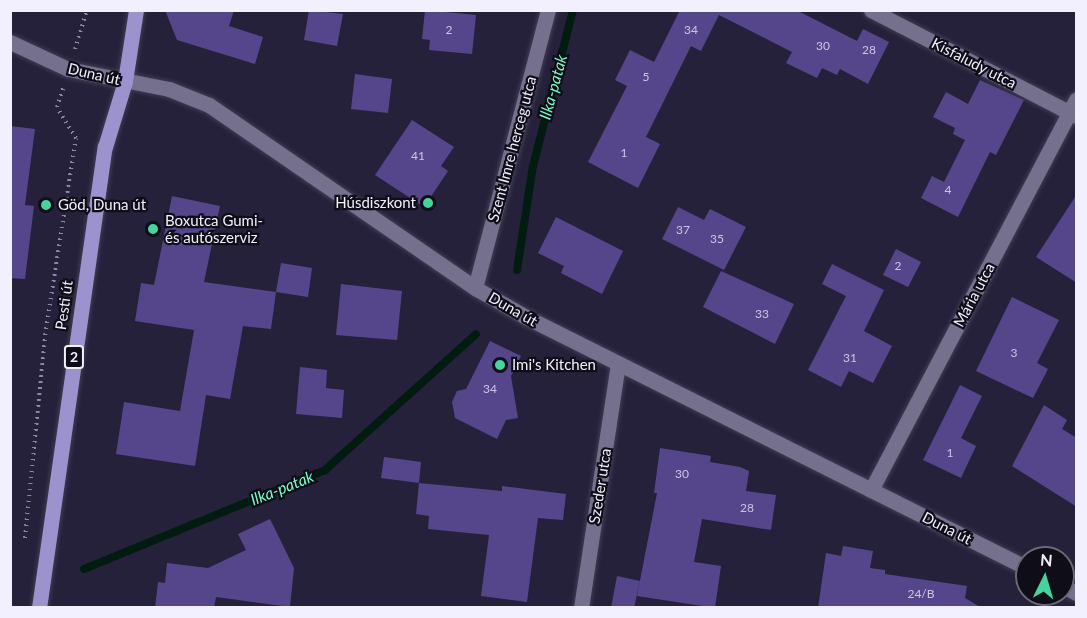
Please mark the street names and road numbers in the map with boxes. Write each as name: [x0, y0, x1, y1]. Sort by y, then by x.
street label: Kisfaludy utca: [929, 34, 1019, 92]
street label: Duna út: [66, 59, 122, 89]
street label: Szent Imre herceg utca: [484, 74, 540, 224]
street label: Mária utca: [950, 260, 998, 330]
street label: Pesti út: [52, 279, 76, 331]
street label: Duna út: [486, 288, 540, 330]
road number: 2: [64, 346, 84, 368]
street label: Szeder utca: [585, 447, 615, 525]
street label: Duna út: [919, 508, 975, 548]

